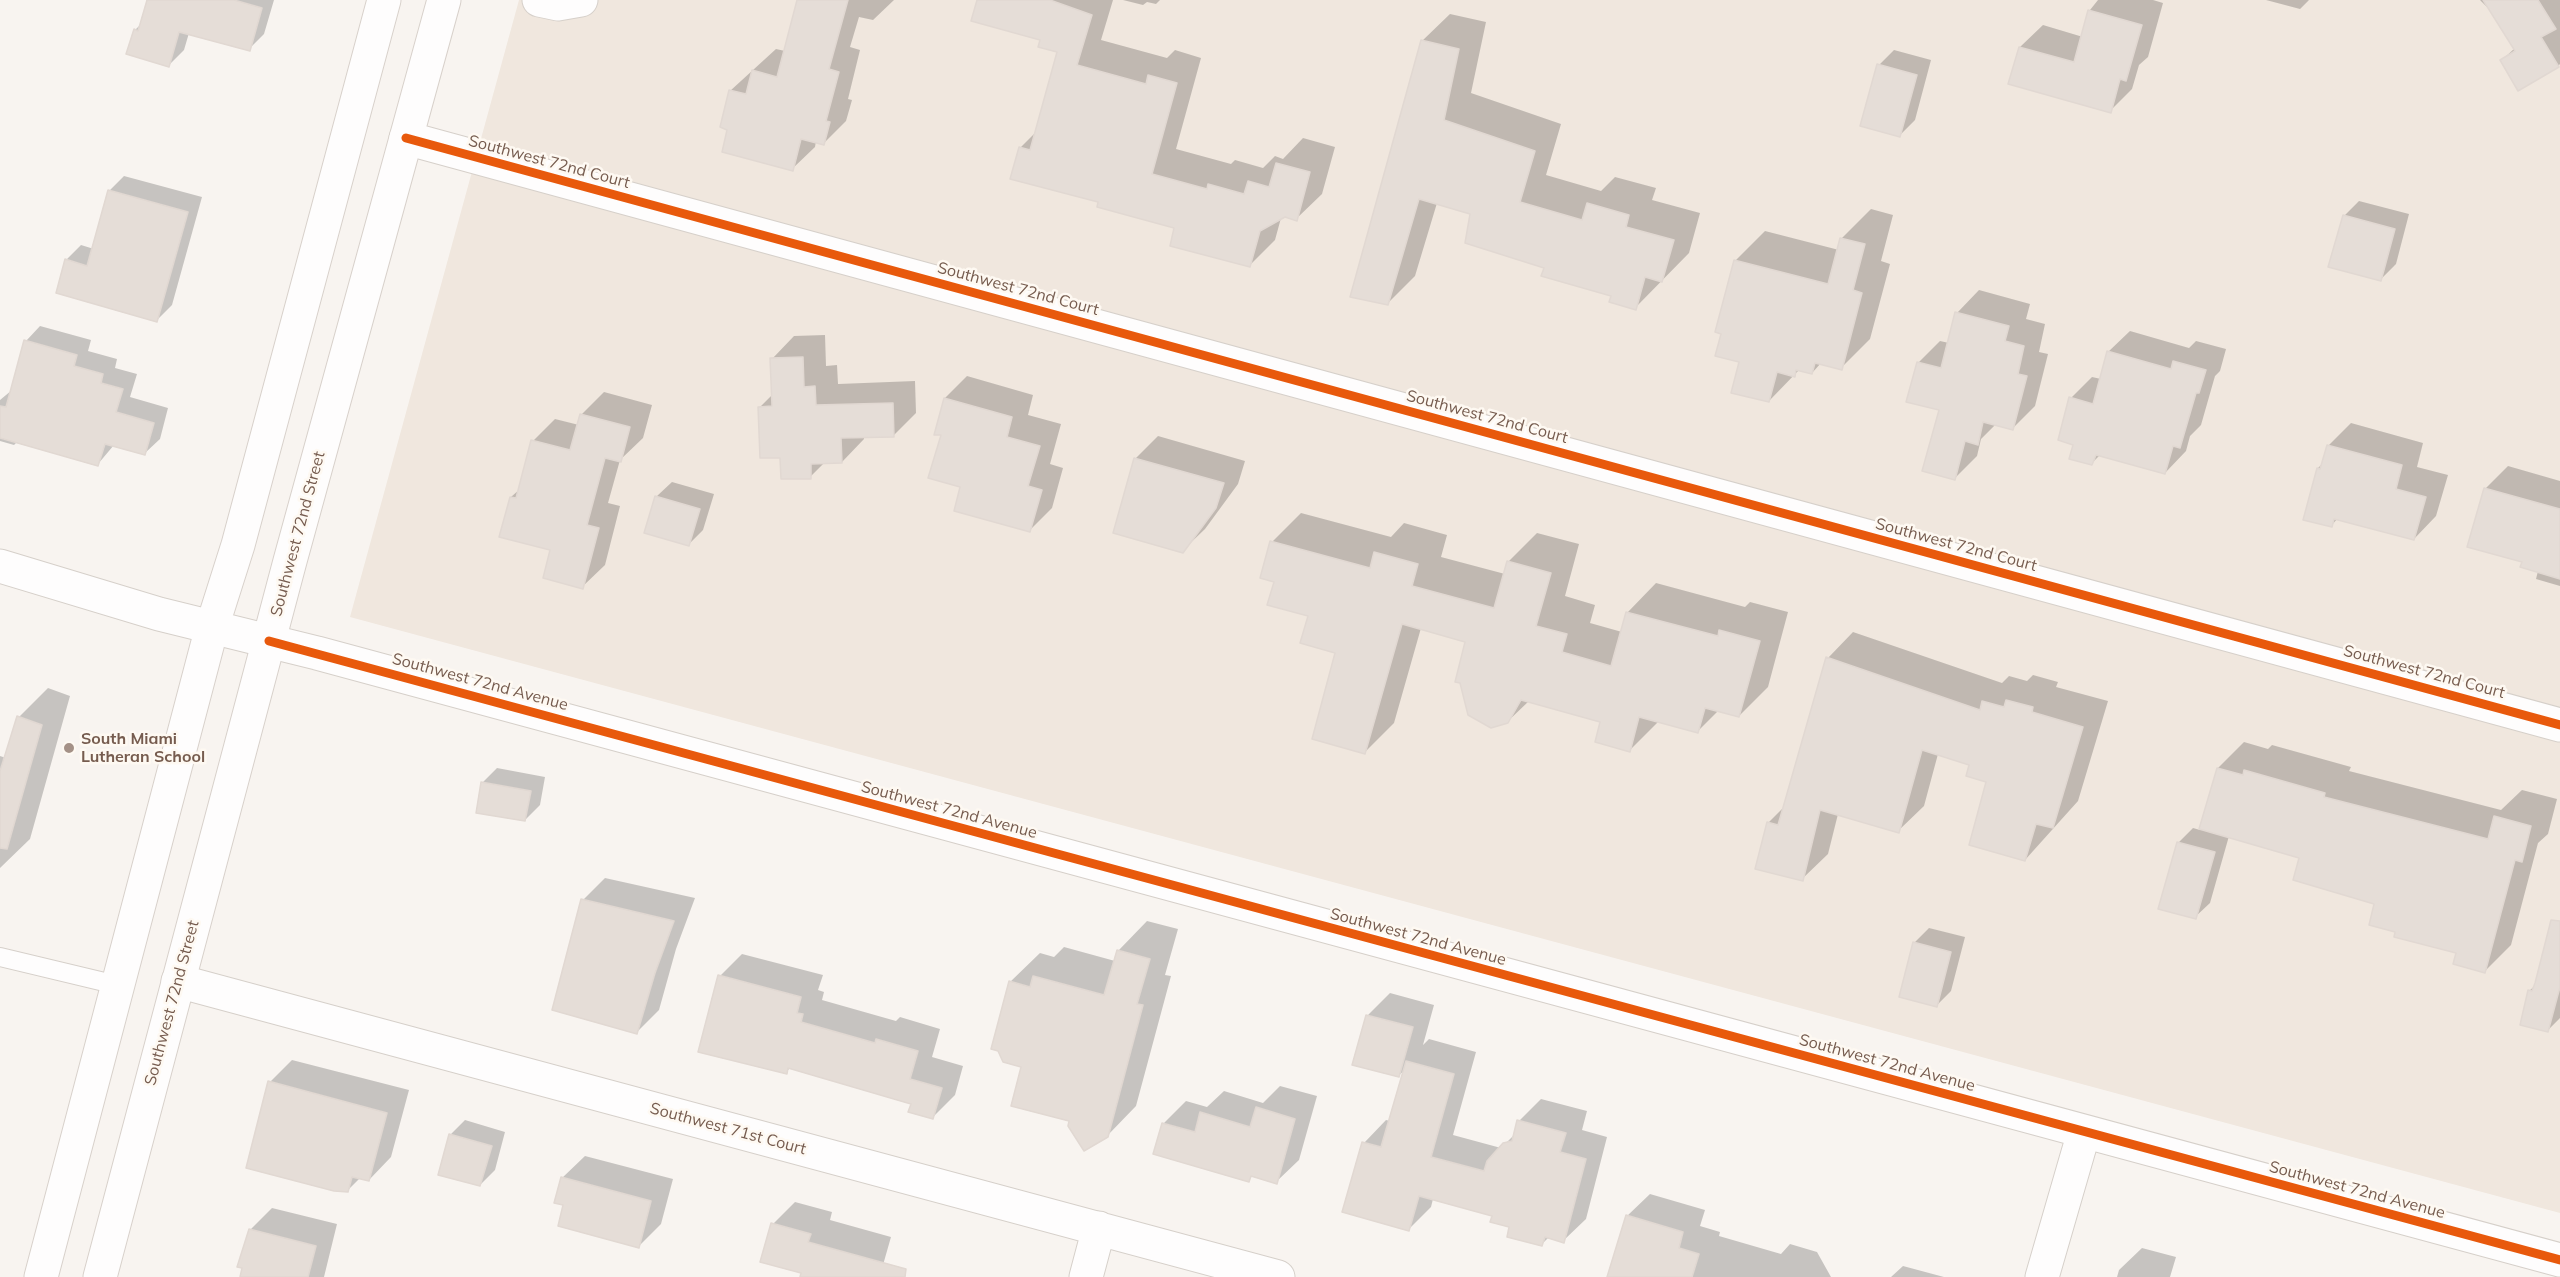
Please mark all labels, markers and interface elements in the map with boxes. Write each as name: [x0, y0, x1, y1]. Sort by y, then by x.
street label: Southwest 72nd Court: [466, 131, 632, 193]
street label: Southwest 72nd Court: [935, 258, 1101, 320]
street label: Southwest 72nd Court: [1404, 386, 1570, 448]
street label: Southwest 72nd Street: [267, 449, 329, 619]
street label: Southwest 72nd Court: [1873, 514, 2039, 576]
street label: Southwest 72nd Court: [2341, 641, 2507, 703]
street label: Southwest 72nd Avenue: [390, 649, 570, 715]
place label: South Miami Lutheran School: [81, 729, 205, 767]
marker: South Miami Lutheran School: [62, 741, 76, 755]
street label: Southwest 72nd Avenue: [859, 777, 1039, 843]
street label: Southwest 72nd Avenue: [1328, 904, 1508, 970]
street label: Southwest 72nd Street: [141, 918, 203, 1088]
street label: Southwest 72nd Avenue: [1797, 1030, 1977, 1096]
street label: Southwest 71st Court: [648, 1099, 808, 1159]
street label: Southwest 72nd Avenue: [2267, 1157, 2447, 1223]

